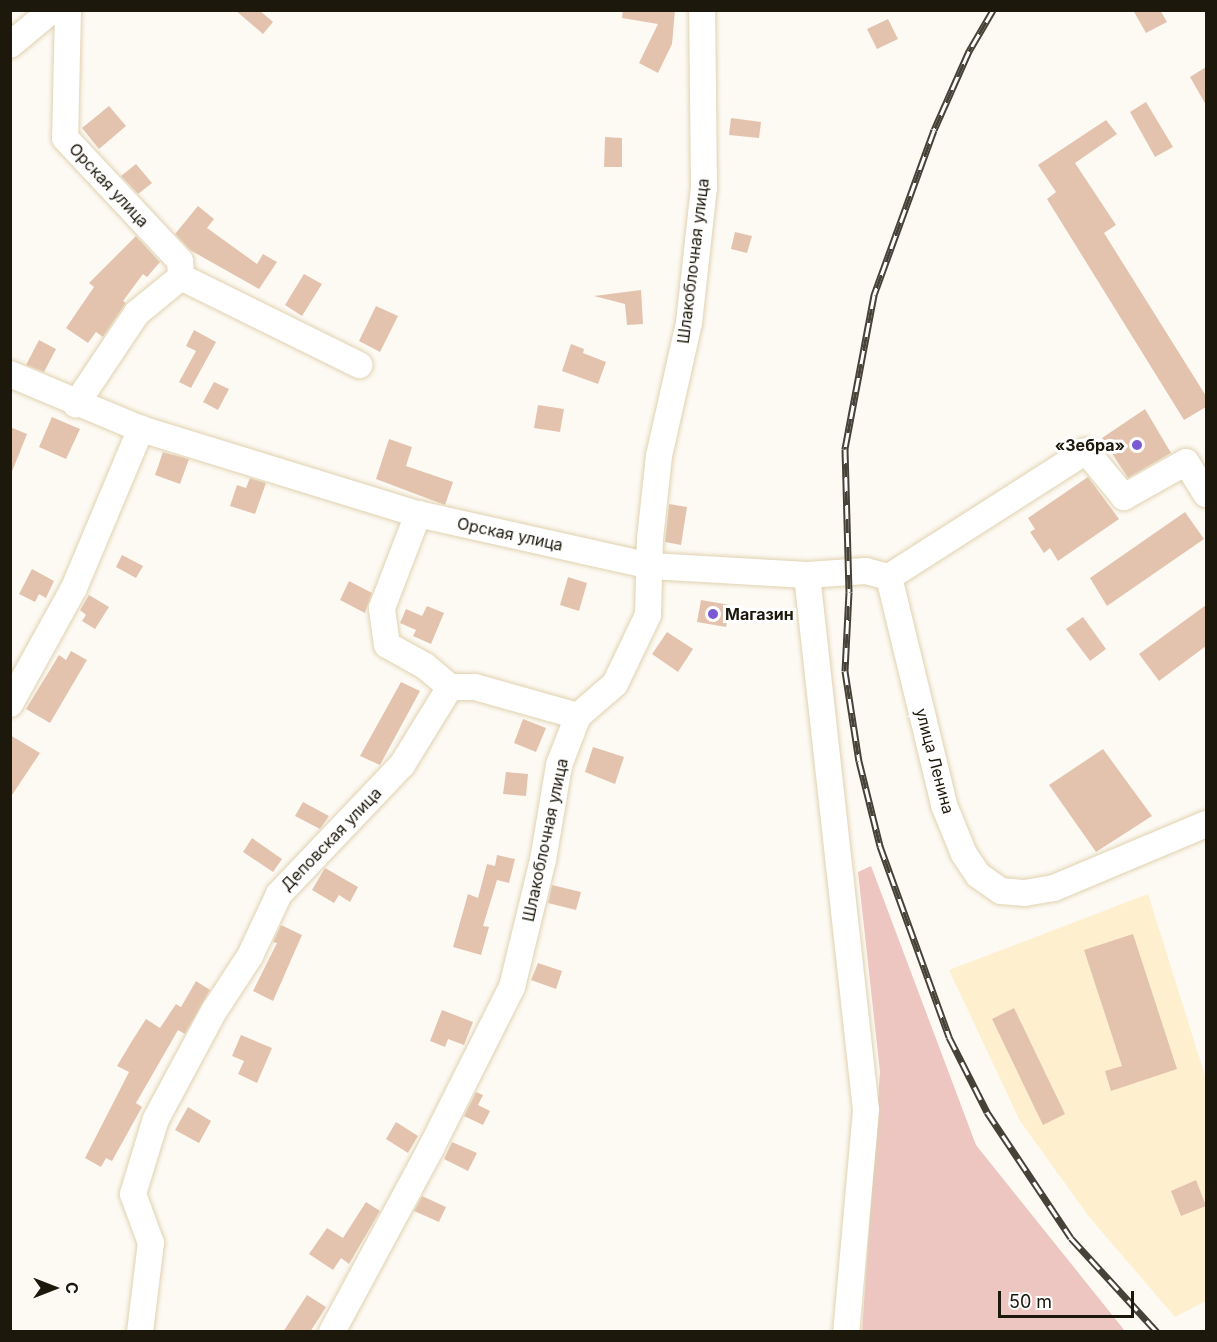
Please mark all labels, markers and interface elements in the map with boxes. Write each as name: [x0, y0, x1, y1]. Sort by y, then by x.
street label: Орская улица: [65, 139, 153, 231]
street label: Шлакоблочная улица: [673, 177, 713, 345]
place label: «Зебра»: [1055, 435, 1125, 455]
marker: «Зебра»: [1130, 438, 1144, 452]
street label: Орская улица: [455, 513, 565, 555]
place label: Магазин: [725, 604, 794, 624]
marker: Магазин: [706, 607, 720, 621]
street label: улица Ленина: [912, 706, 958, 816]
street label: Шлакоблочная улица: [518, 757, 572, 923]
street label: Деповская улица: [277, 783, 385, 895]
north arrow: [24, 1258, 84, 1318]
scale bar: [1001, 1279, 1138, 1317]
text: С: [62, 1282, 82, 1294]
text: 50 m: [1009, 1291, 1052, 1312]

